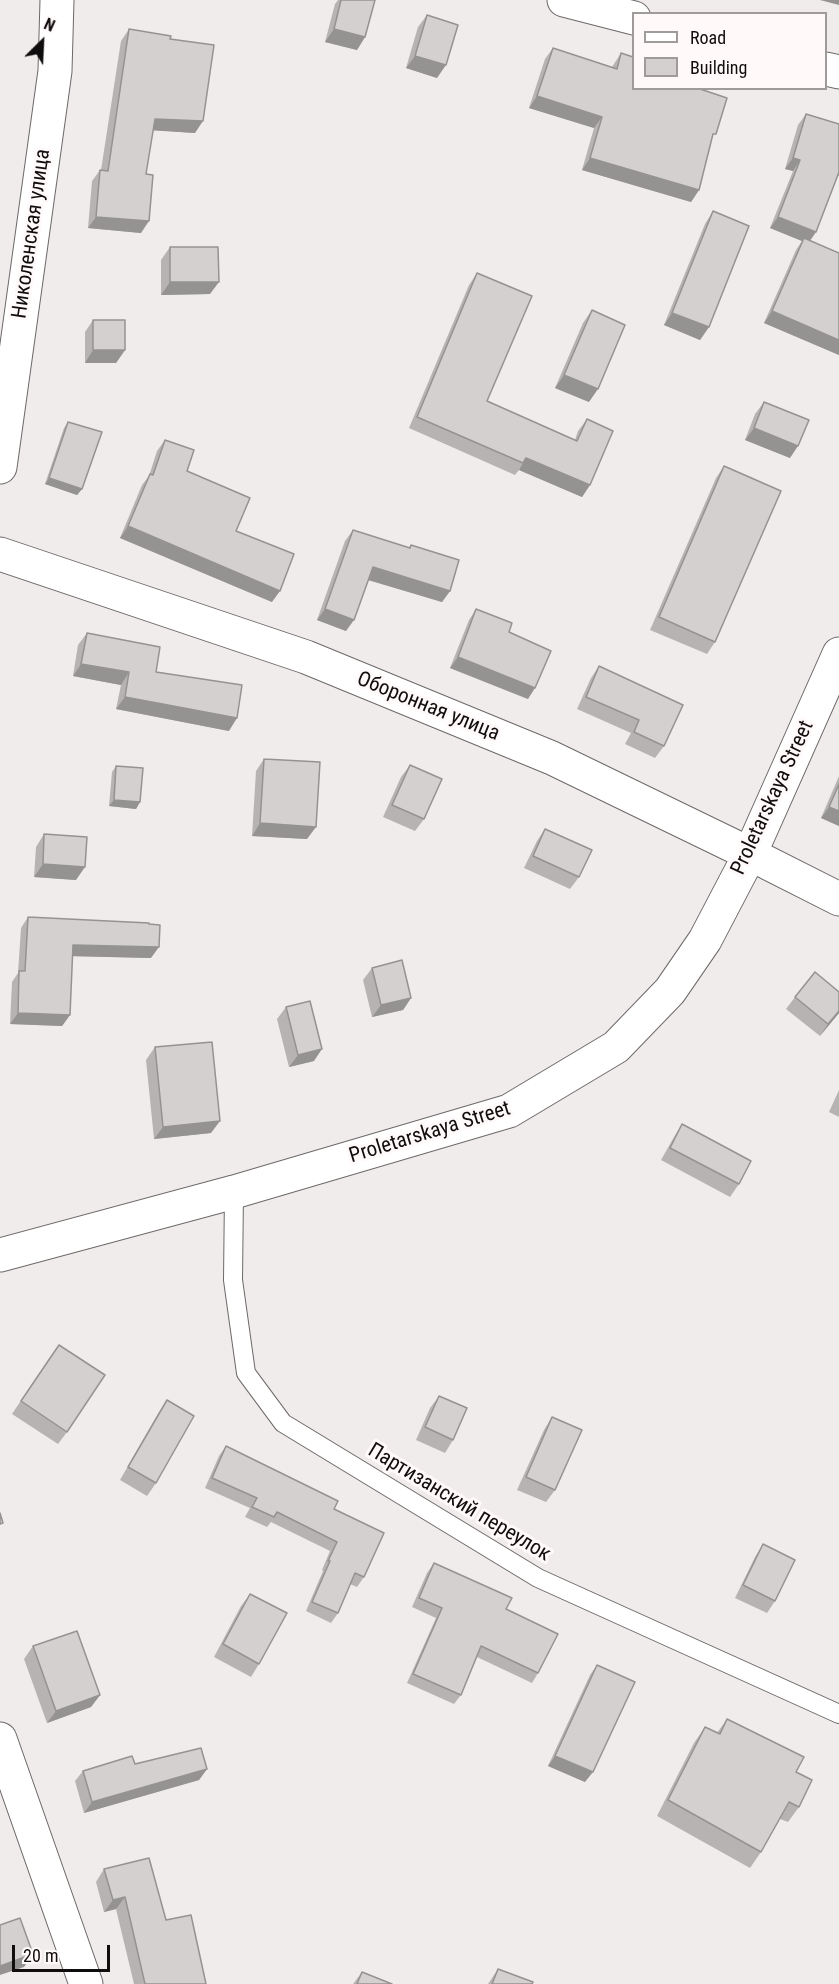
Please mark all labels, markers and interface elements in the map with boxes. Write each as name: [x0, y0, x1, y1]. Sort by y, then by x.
north arrow: [12, 12, 72, 72]
legend: [632, 12, 827, 90]
text: N: [41, 14, 58, 36]
text: Road: [690, 27, 726, 48]
text: Building: [690, 57, 747, 78]
street label: Николенская улица: [8, 148, 56, 320]
street label: Оборонная улица: [353, 667, 503, 747]
street label: Proletarskaya Street: [726, 717, 820, 879]
street label: Proletarskaya Street: [346, 1096, 514, 1170]
street label: Партизанский переулок: [363, 1438, 555, 1568]
scale bar: [15, 1933, 112, 1971]
text: 20 m: [23, 1945, 58, 1966]

